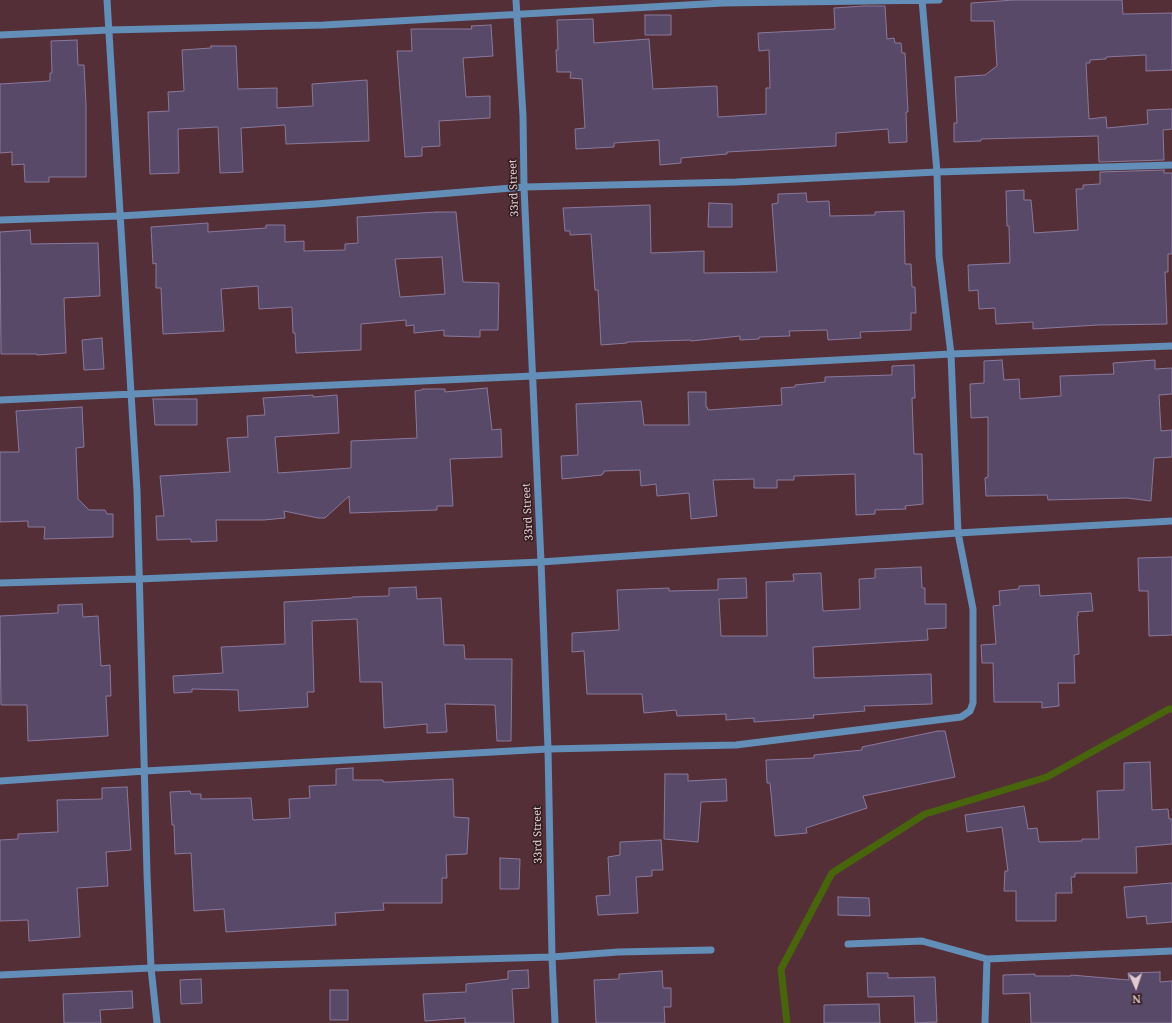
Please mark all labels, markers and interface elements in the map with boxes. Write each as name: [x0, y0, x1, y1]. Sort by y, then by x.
street label: 33rd Street: [506, 159, 522, 217]
street label: 33rd Street: [520, 483, 536, 541]
street label: 33rd Street: [531, 806, 545, 864]
north arrow: [1116, 967, 1156, 1007]
text: N: [1132, 992, 1141, 1007]

